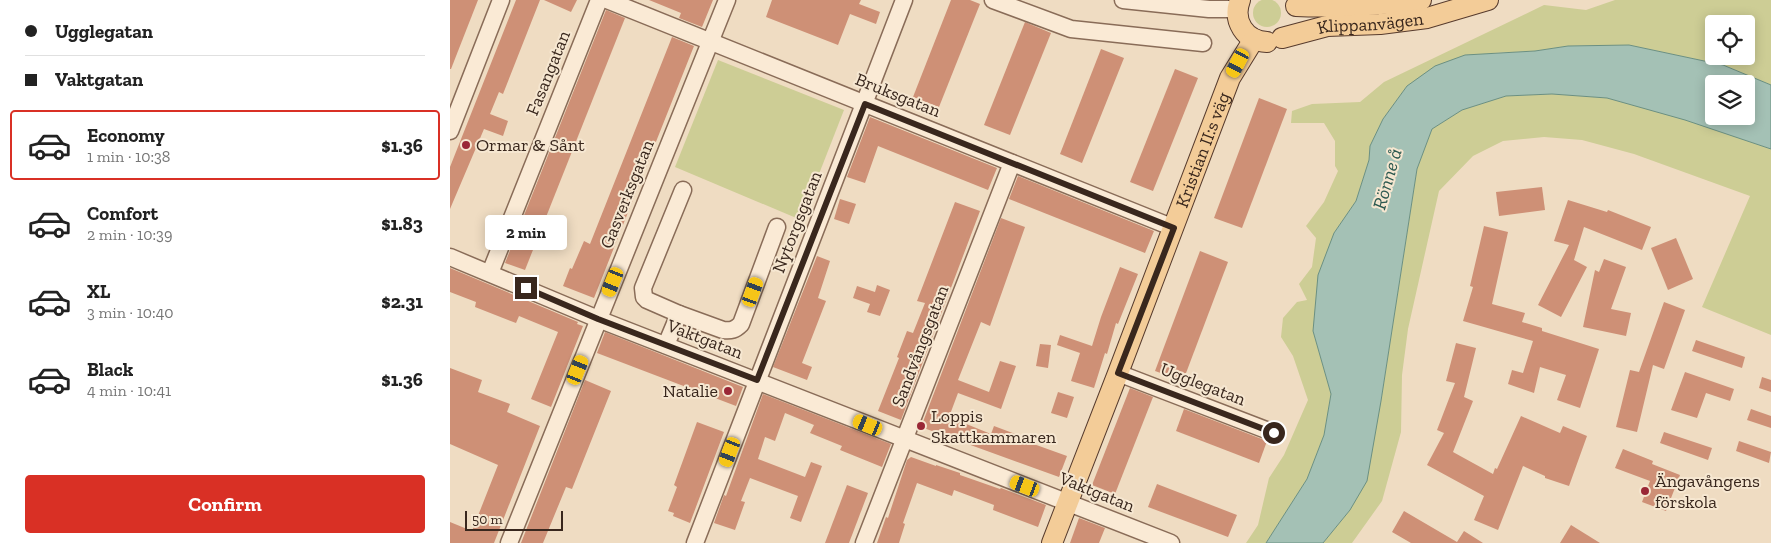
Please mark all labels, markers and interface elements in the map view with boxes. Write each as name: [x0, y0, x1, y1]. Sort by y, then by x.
street label: Klippanvägen: [1315, 7, 1425, 39]
map controls: [1705, 15, 1755, 125]
button: locate: [1705, 15, 1755, 65]
text: Ugglegatan: [55, 20, 153, 43]
street label: Fasangatan: [521, 27, 575, 119]
car: [1224, 46, 1251, 80]
text: Vaktgatan: [55, 68, 143, 91]
street label: Bruksgatan: [852, 68, 944, 122]
button: layers: [1705, 75, 1755, 125]
street label: Kristian II:s väg: [1171, 89, 1235, 211]
icon: car: [27, 123, 72, 168]
text: Economy: [87, 124, 165, 147]
text: $1.36: [381, 134, 423, 157]
place label: Ormar & Sånt: [476, 134, 585, 156]
street label: Gasverksgatan: [595, 136, 659, 252]
marker: Ormar & Sånt: [460, 139, 472, 151]
water label: Rönne å: [1367, 146, 1407, 212]
text: 1 min · 10:38: [87, 147, 170, 166]
street label: Nytorgsgatan: [767, 167, 827, 276]
icon: car: [27, 201, 72, 246]
text: Comfort: [87, 202, 158, 225]
text: $1.83: [381, 212, 423, 235]
callout: 2 min: [485, 216, 567, 250]
text: 2 min: [506, 223, 546, 242]
text: 2 min · 10:39: [87, 225, 172, 244]
car: [600, 265, 625, 299]
car: [740, 275, 765, 309]
route end: [515, 277, 537, 299]
icon: car: [27, 279, 72, 324]
text: XL: [87, 280, 110, 303]
street label: Sandvångsgatan: [887, 281, 954, 410]
text: $2.31: [381, 290, 423, 313]
text: 3 min · 10:40: [87, 303, 173, 322]
street label: Vaktgatan: [663, 314, 747, 364]
car: [565, 353, 590, 387]
icon: car: [27, 357, 72, 402]
text: Black: [87, 358, 133, 381]
street label: Ugglegatan: [1157, 358, 1249, 411]
text: $1.36: [381, 368, 423, 391]
place label: Natalie: [663, 380, 718, 402]
text: 4 min · 10:41: [87, 381, 171, 400]
marker: Natalie: [722, 385, 734, 397]
place label: Loppis Skattkammaren: [931, 405, 1057, 448]
car: [851, 412, 884, 438]
marker: Loppis Skattkammaren: [915, 420, 927, 432]
route start: [1263, 422, 1285, 444]
car: [717, 435, 742, 469]
street label: Vaktgatan: [1055, 467, 1139, 517]
place label: Ängavångens förskola: [1655, 470, 1760, 513]
car: [1008, 474, 1041, 498]
button: Confirm: [25, 475, 425, 533]
marker: Ängavångens förskola: [1639, 485, 1651, 497]
scale bar: [465, 508, 562, 531]
text: 50 m: [472, 511, 503, 528]

